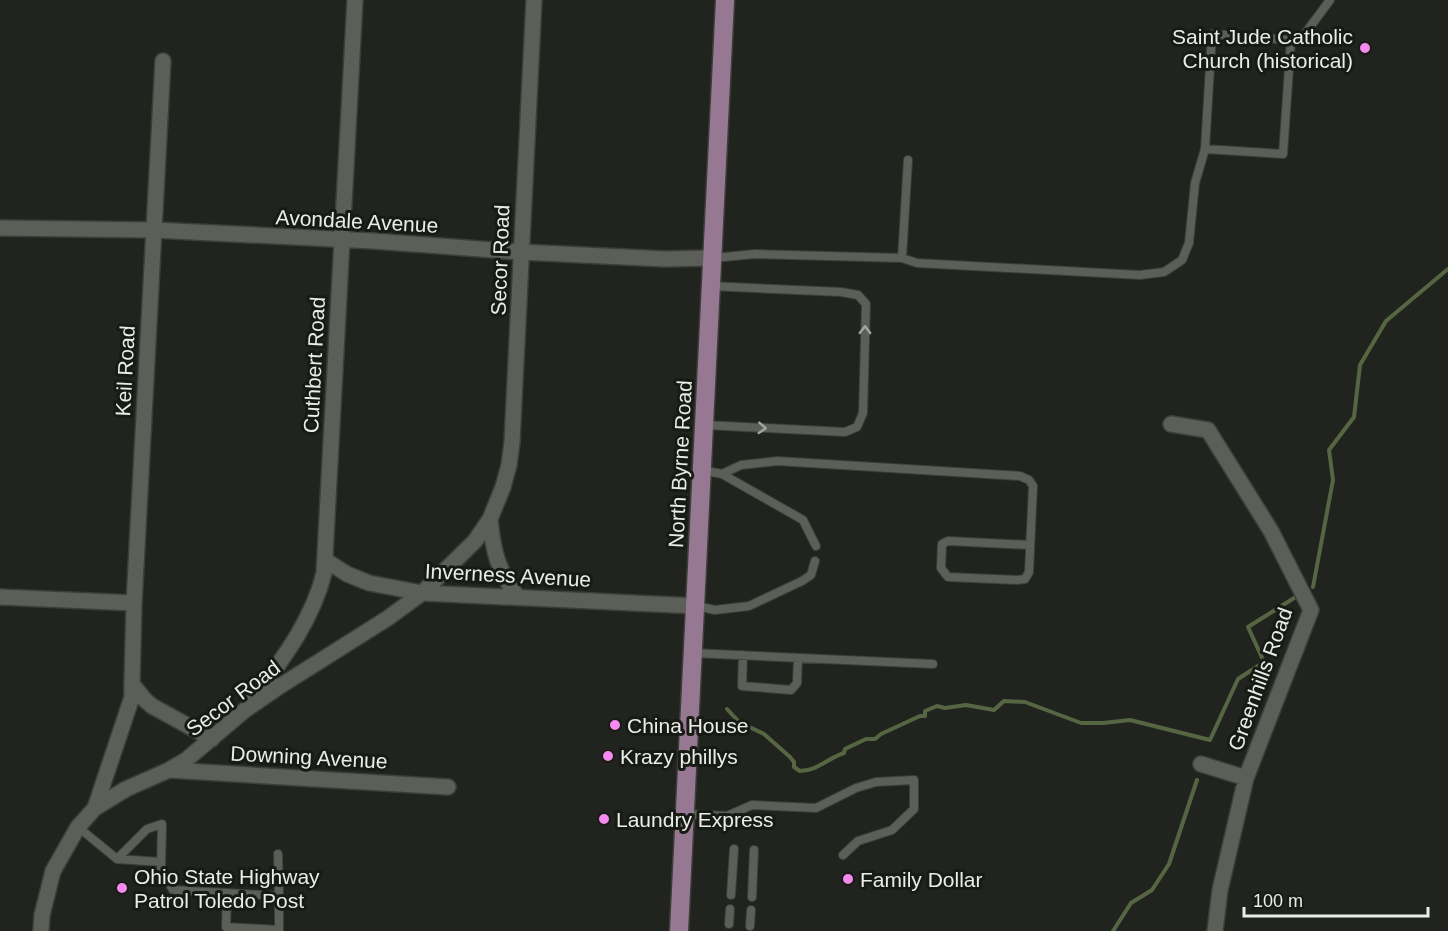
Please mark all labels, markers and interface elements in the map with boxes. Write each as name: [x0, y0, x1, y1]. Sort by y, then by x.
place label: Saint Jude Catholic Church (historical): [1172, 25, 1353, 72]
marker: Saint Jude Catholic Church (historical): [1358, 41, 1372, 55]
street label: Secor Road: [487, 204, 513, 316]
street label: Avondale Avenue: [275, 205, 439, 237]
street label: Cuthbert Road: [299, 296, 329, 434]
street label: Keil Road: [111, 325, 139, 417]
one-way arrow: [859, 325, 872, 334]
street label: North Byrne Road: [664, 379, 696, 549]
one-way arrow: [758, 421, 767, 434]
street label: Inverness Avenue: [424, 559, 592, 591]
street label: Greenhills Road: [1223, 604, 1297, 754]
street label: Secor Road: [182, 655, 284, 741]
place label: China House: [627, 714, 748, 737]
marker: China House: [608, 718, 622, 732]
street label: Downing Avenue: [230, 741, 388, 773]
place label: Krazy phillys: [620, 745, 738, 768]
marker: Krazy phillys: [601, 749, 615, 763]
place label: Laundry Express: [616, 808, 774, 831]
marker: Laundry Express: [597, 812, 611, 826]
place label: Ohio State Highway Patrol Toledo Post: [134, 865, 320, 912]
place label: Family Dollar: [860, 868, 983, 891]
marker: Family Dollar: [841, 872, 855, 886]
scale bar: [1244, 880, 1428, 918]
marker: Ohio State Highway Patrol Toledo Post: [115, 881, 129, 895]
text: 100 m: [1253, 891, 1303, 911]

